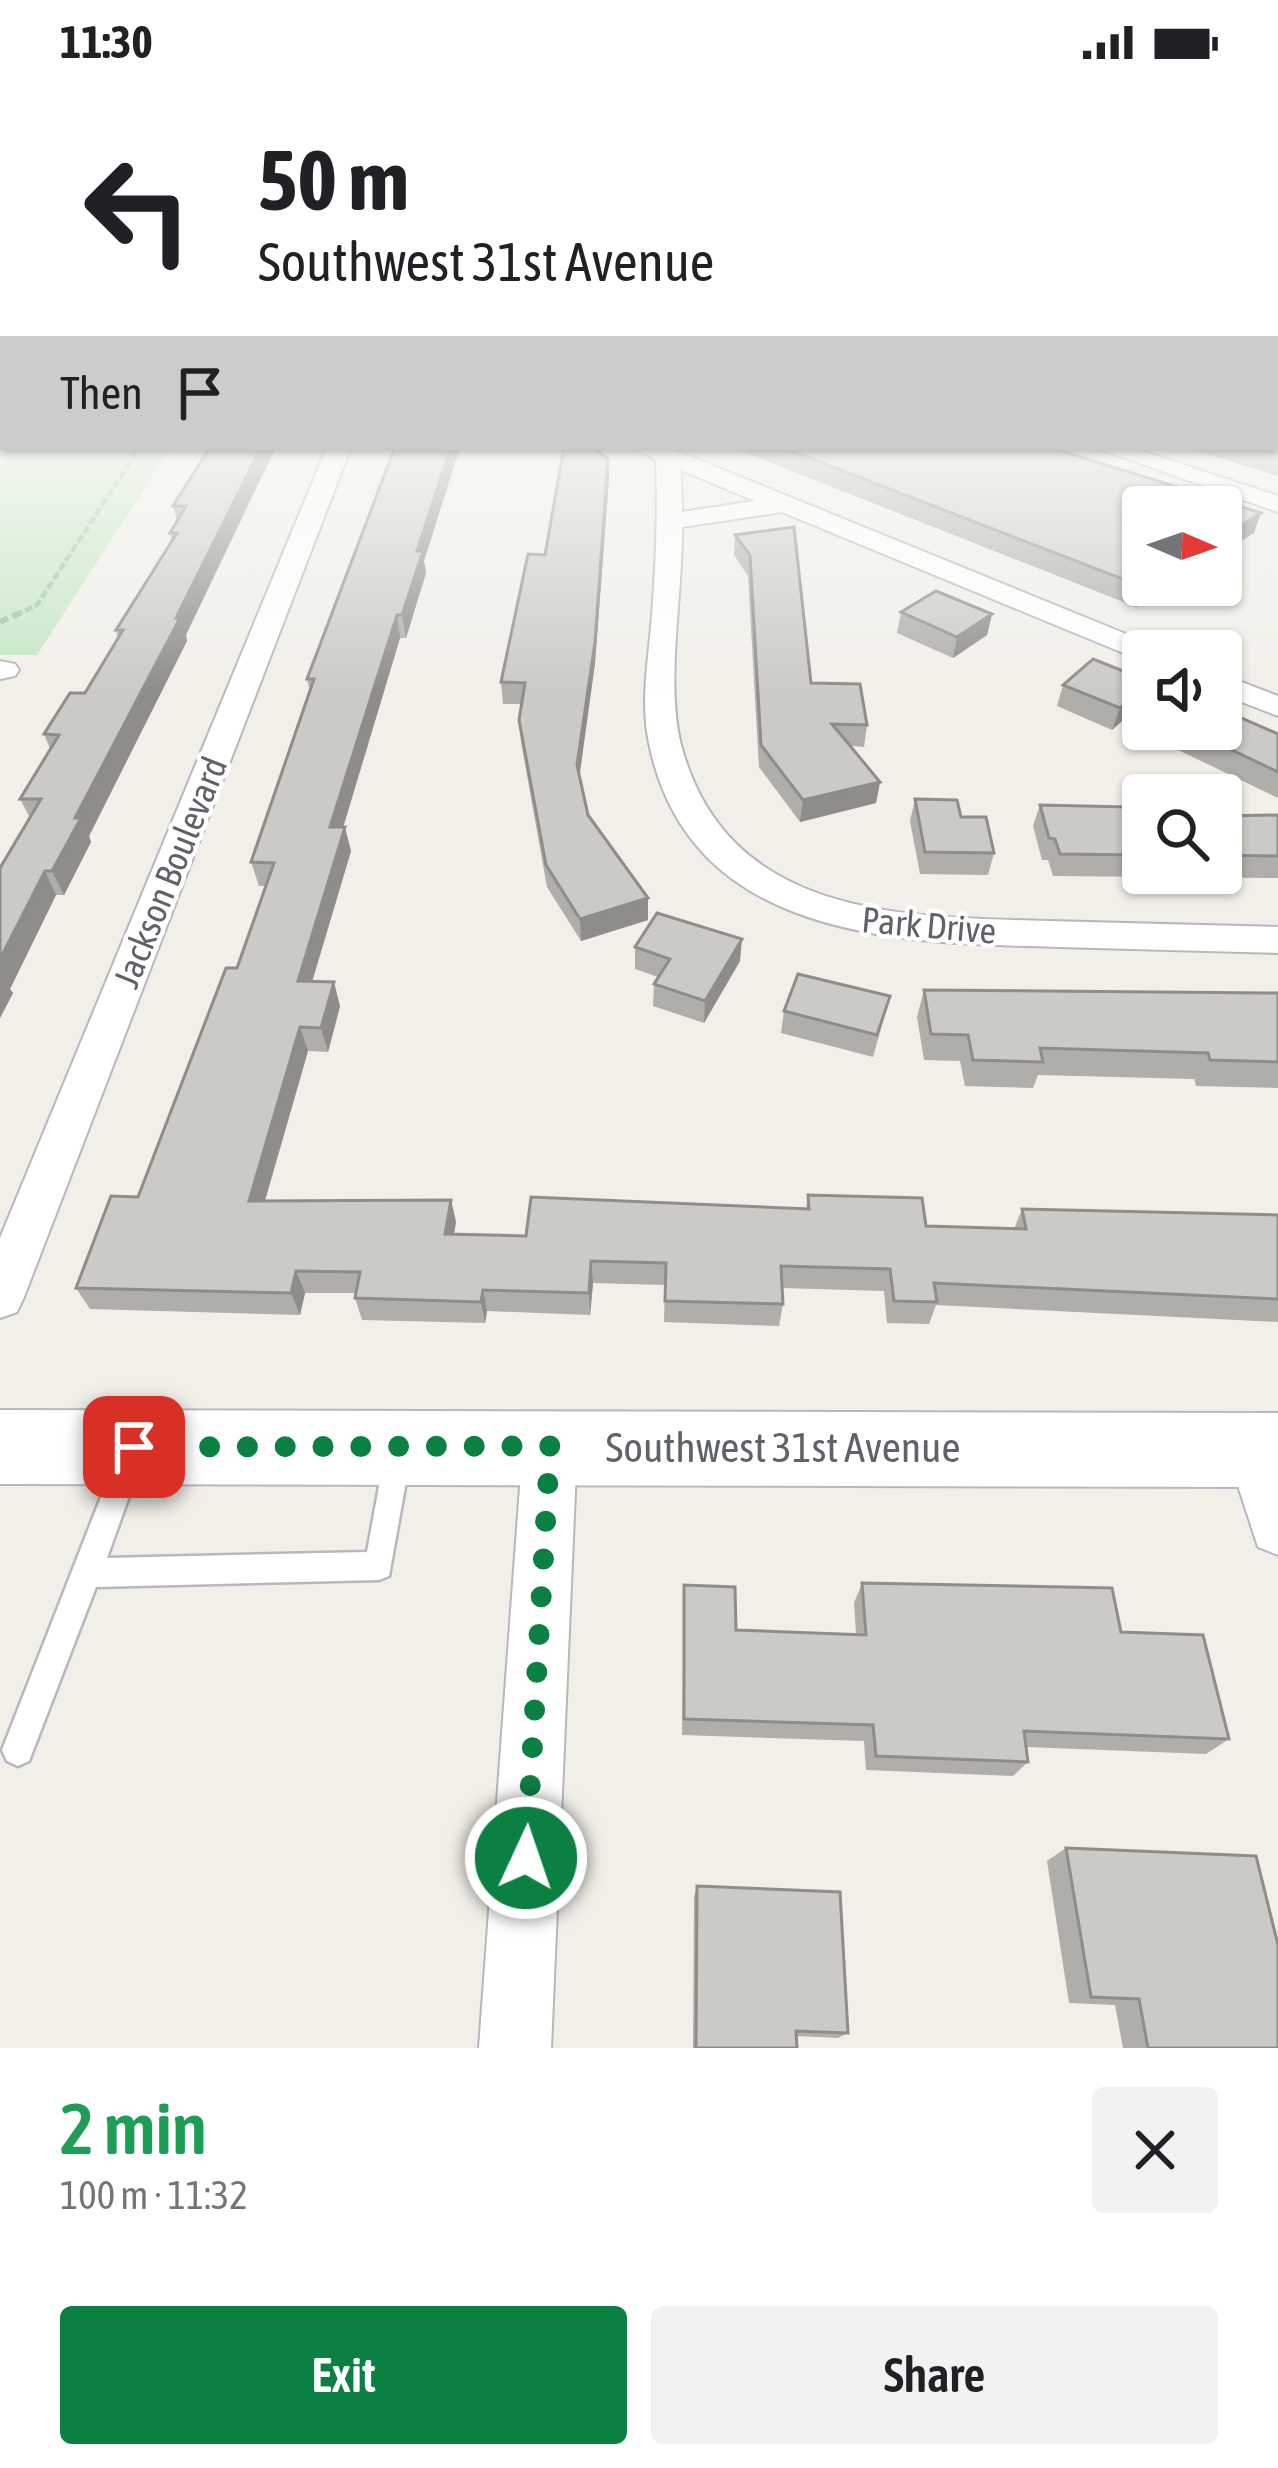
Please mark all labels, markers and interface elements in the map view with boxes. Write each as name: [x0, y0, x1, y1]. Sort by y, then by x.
text: 11:30: [60, 16, 153, 68]
icon: left: [60, 132, 216, 288]
text: 50 m: [258, 132, 409, 228]
text: Southwest 31st Avenue: [258, 231, 714, 292]
icon: arrive: [167, 360, 233, 426]
text: Then: [60, 367, 143, 419]
north arrow: [1122, 486, 1242, 606]
map controls: [1122, 486, 1242, 894]
button: sound: [1122, 630, 1242, 750]
street label: Jackson Boulevard: [105, 751, 235, 993]
button: search: [1122, 774, 1242, 894]
street label: Park Drive: [860, 898, 998, 952]
pin: [83, 1396, 185, 1498]
icon: arrive: [101, 1414, 167, 1480]
street label: Southwest 31st Avenue: [606, 1423, 960, 1471]
position arrow: [463, 1795, 589, 1921]
text: 2 min: [60, 2087, 207, 2169]
button: close: [1092, 2087, 1218, 2213]
text: 100 m · 11:32: [60, 2173, 248, 2217]
button: Exit: [60, 2306, 627, 2444]
button: Share: [651, 2306, 1218, 2444]

